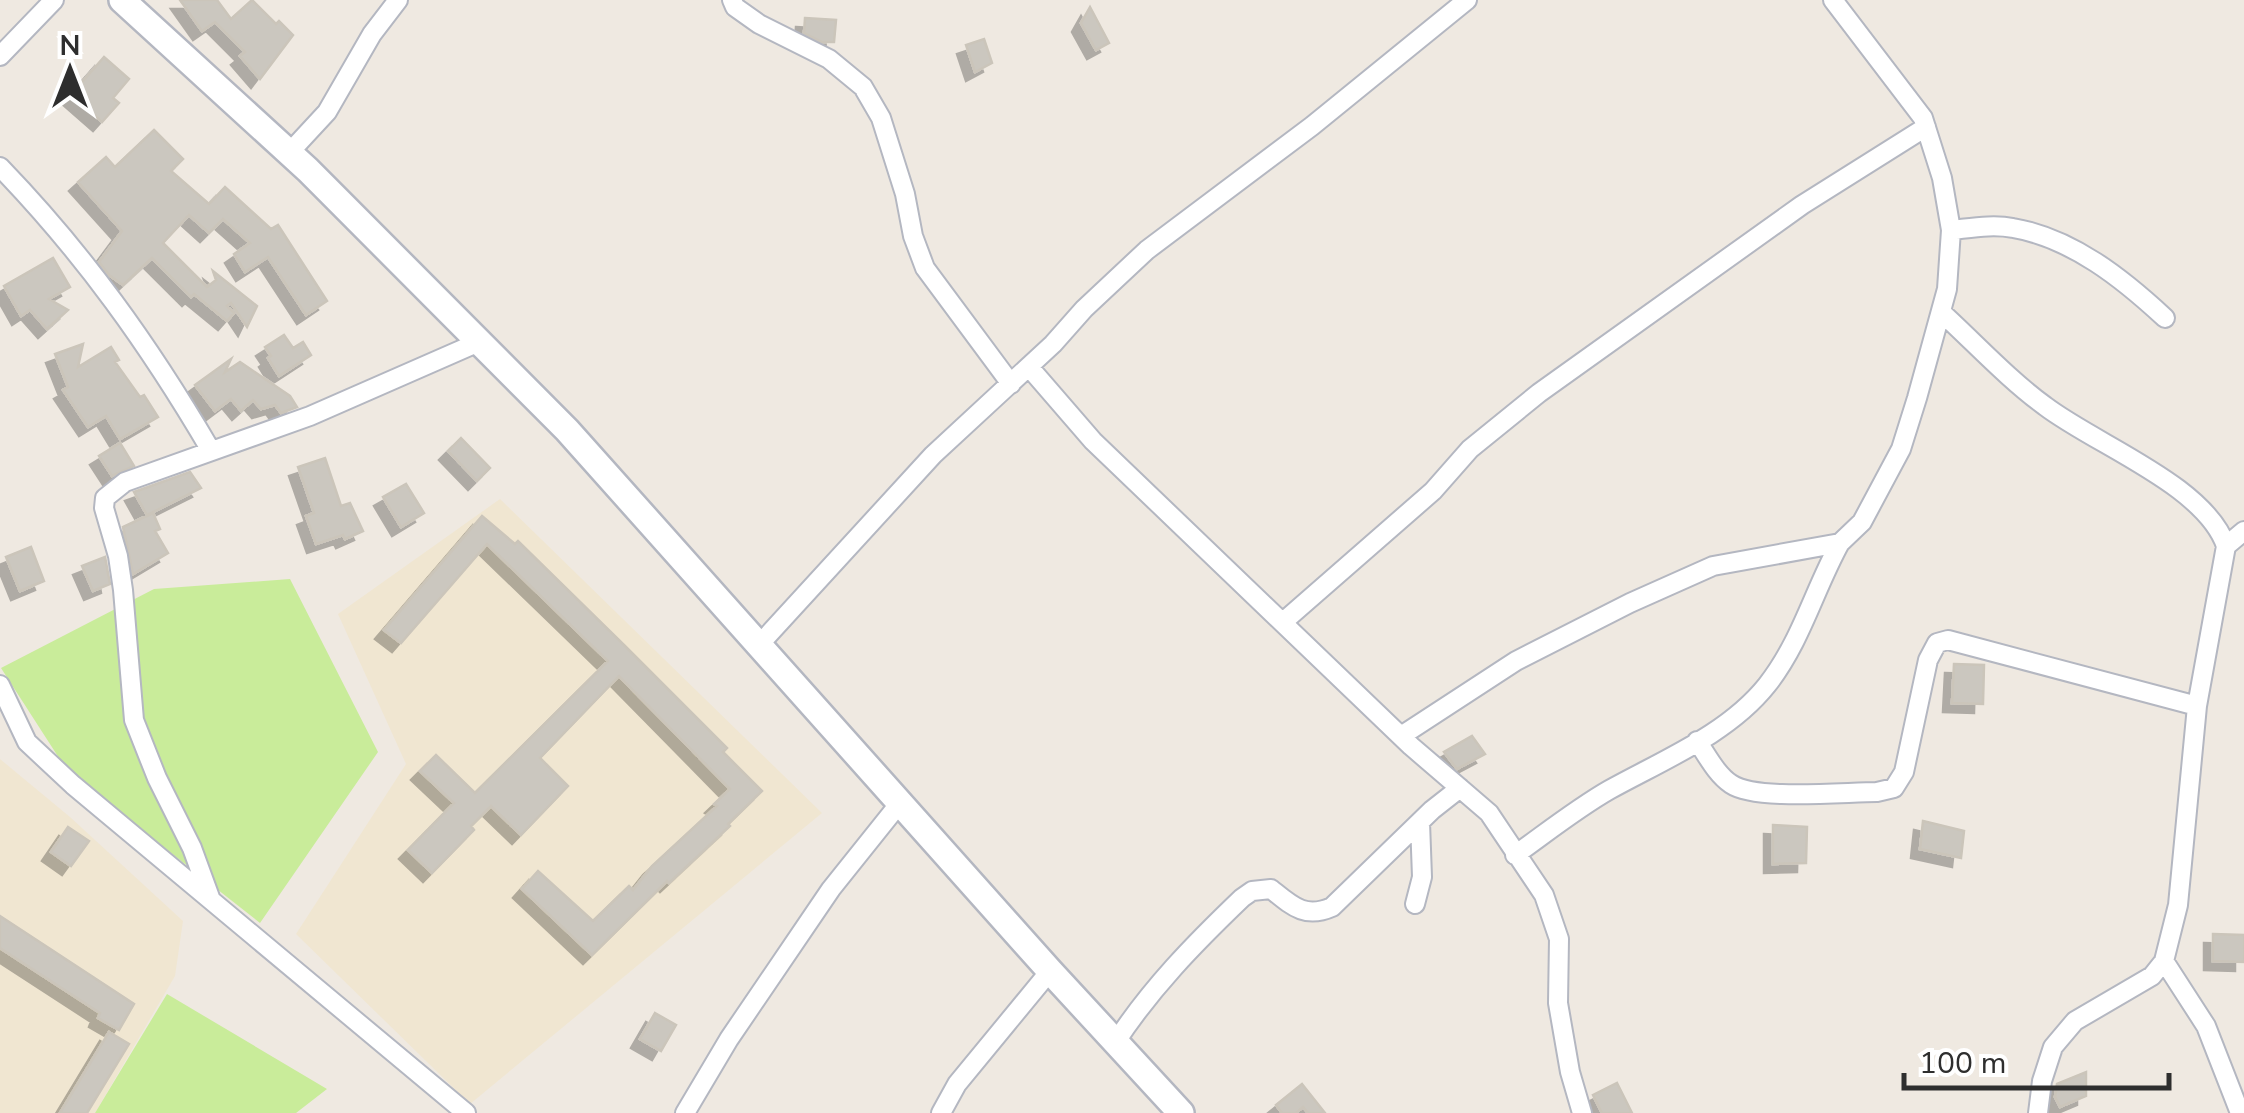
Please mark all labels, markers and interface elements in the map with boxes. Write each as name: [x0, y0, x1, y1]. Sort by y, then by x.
north arrow: [20, 20, 120, 120]
text: N: [60, 27, 80, 65]
scale bar: [1904, 1028, 2169, 1090]
text: 100 m: [1919, 1043, 2006, 1084]

